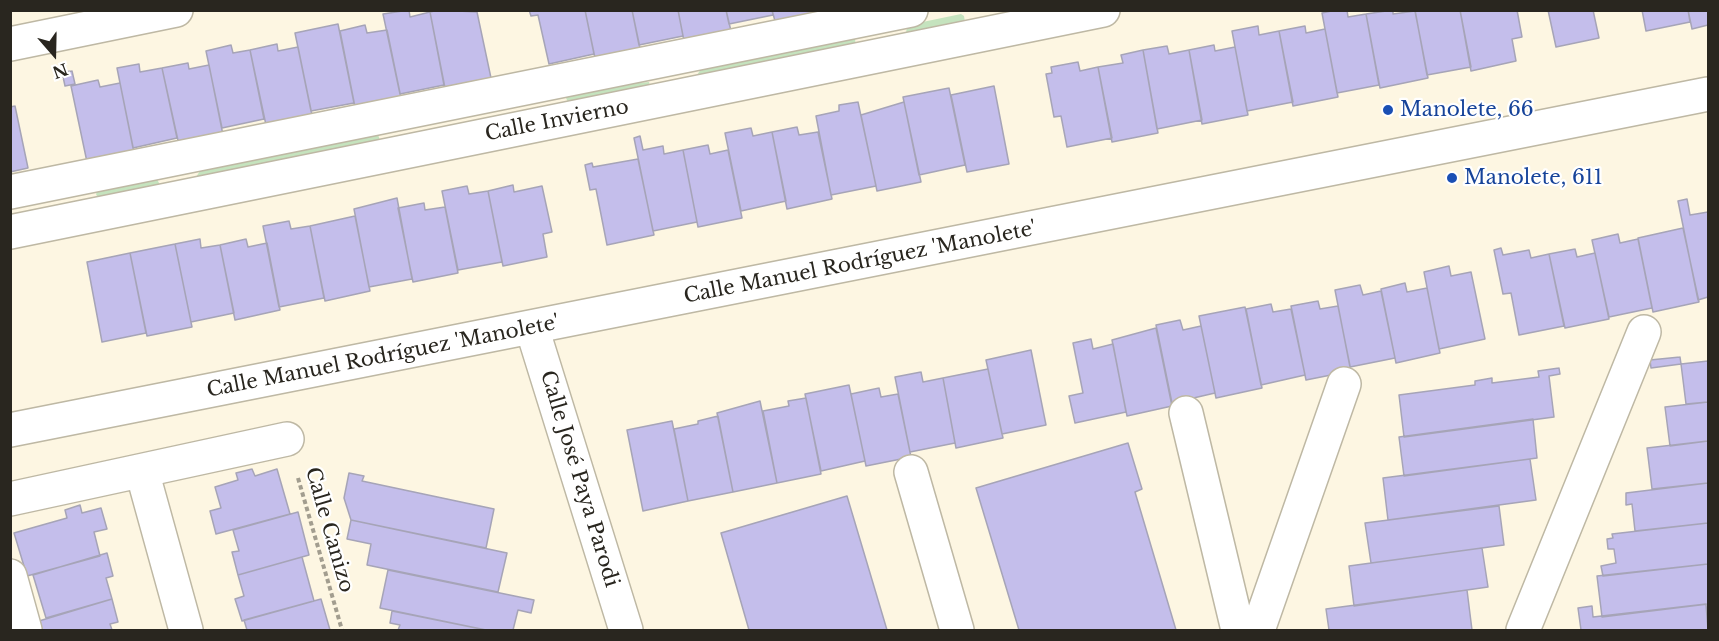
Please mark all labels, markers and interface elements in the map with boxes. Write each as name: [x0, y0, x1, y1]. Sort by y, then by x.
north arrow: [24, 24, 84, 84]
text: N: [50, 59, 71, 83]
street label: Calle Invierno: [483, 95, 631, 147]
place label: Manolete, 66: [1400, 98, 1534, 122]
marker: Manolete, 66: [1381, 103, 1395, 117]
place label: Manolete, 611: [1464, 166, 1603, 190]
marker: Manolete, 611: [1445, 171, 1459, 185]
street label: Calle Manuel Rodríguez 'Manolete': [682, 217, 1038, 309]
street label: Calle Manuel Rodríguez 'Manolete': [205, 311, 561, 403]
street label: Calle José Paya Parodi: [535, 368, 623, 590]
street label: Calle Canizo: [300, 465, 358, 595]

